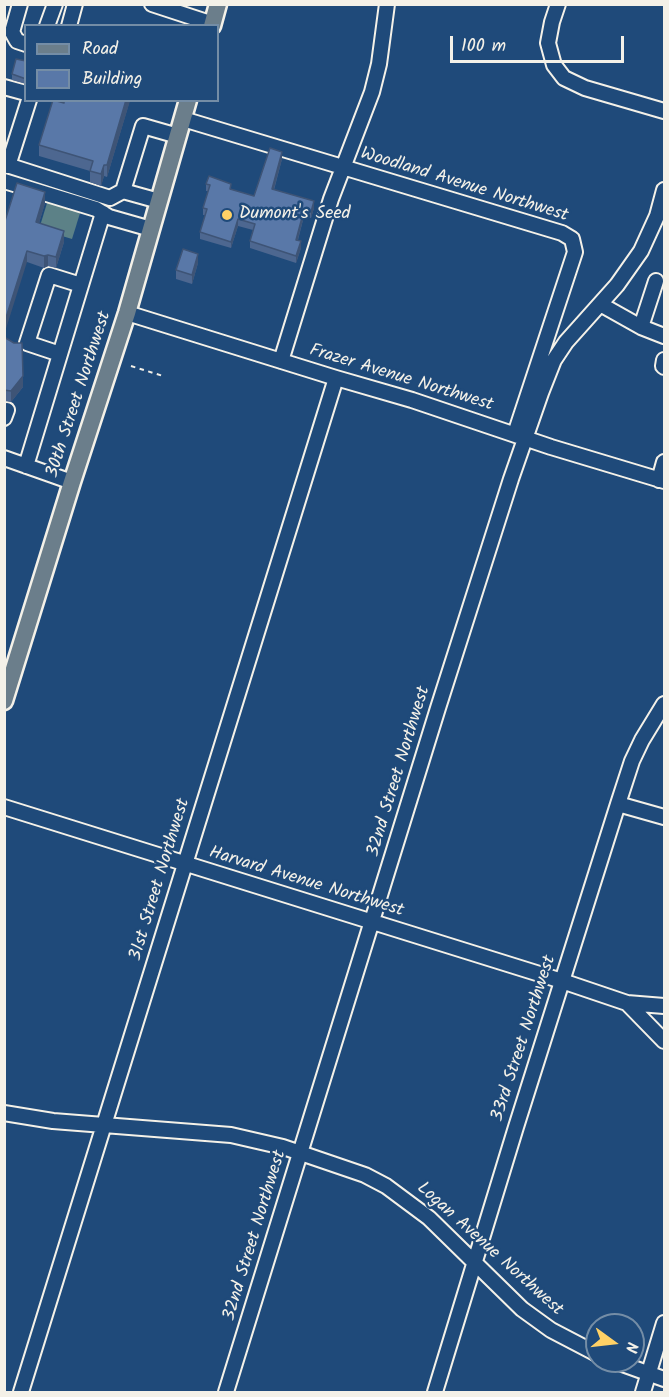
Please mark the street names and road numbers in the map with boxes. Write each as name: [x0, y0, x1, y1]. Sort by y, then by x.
street label: Woodland Avenue Northwest: [358, 144, 570, 228]
street label: 30th Street Northwest: [43, 309, 117, 481]
street label: Frazer Avenue Northwest: [307, 341, 495, 417]
street label: 32nd Street Northwest: [364, 684, 436, 860]
street label: 31st Street Northwest: [126, 796, 196, 964]
street label: Harvard Avenue Northwest: [206, 843, 406, 923]
street label: 33rd Street Northwest: [488, 953, 562, 1125]
street label: 32nd Street Northwest: [220, 1148, 292, 1324]
street label: Logan Avenue Northwest: [411, 1178, 567, 1322]

